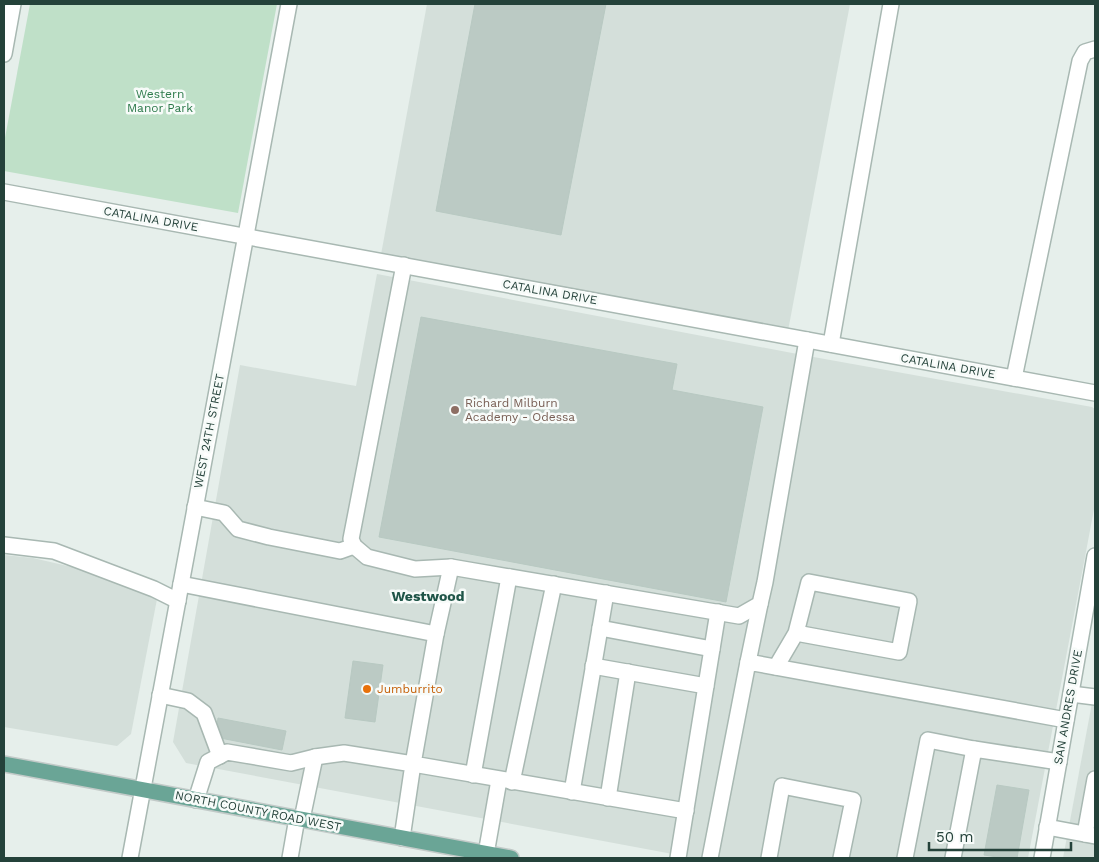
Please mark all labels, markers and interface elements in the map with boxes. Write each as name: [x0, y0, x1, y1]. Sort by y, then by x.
park label: Western Manor Park: [127, 87, 193, 115]
street label: CATALINA DRIVE: [103, 204, 200, 234]
street label: CATALINA DRIVE: [502, 277, 599, 307]
street label: CATALINA DRIVE: [900, 351, 997, 381]
street label: WEST 24TH STREET: [191, 372, 227, 490]
place label: Richard Milburn Academy - Odessa: [465, 396, 575, 424]
marker: Richard Milburn Academy - Odessa: [449, 404, 461, 416]
district label: Westwood: [392, 588, 464, 604]
street label: SAN ANDRES DRIVE: [1051, 648, 1085, 766]
place label: Jumburrito: [377, 682, 443, 696]
marker: Jumburrito: [361, 683, 373, 695]
street label: NORTH COUNTY ROAD WEST: [174, 788, 342, 834]
scale bar: [929, 820, 1072, 852]
text: 50 m: [936, 828, 973, 846]

